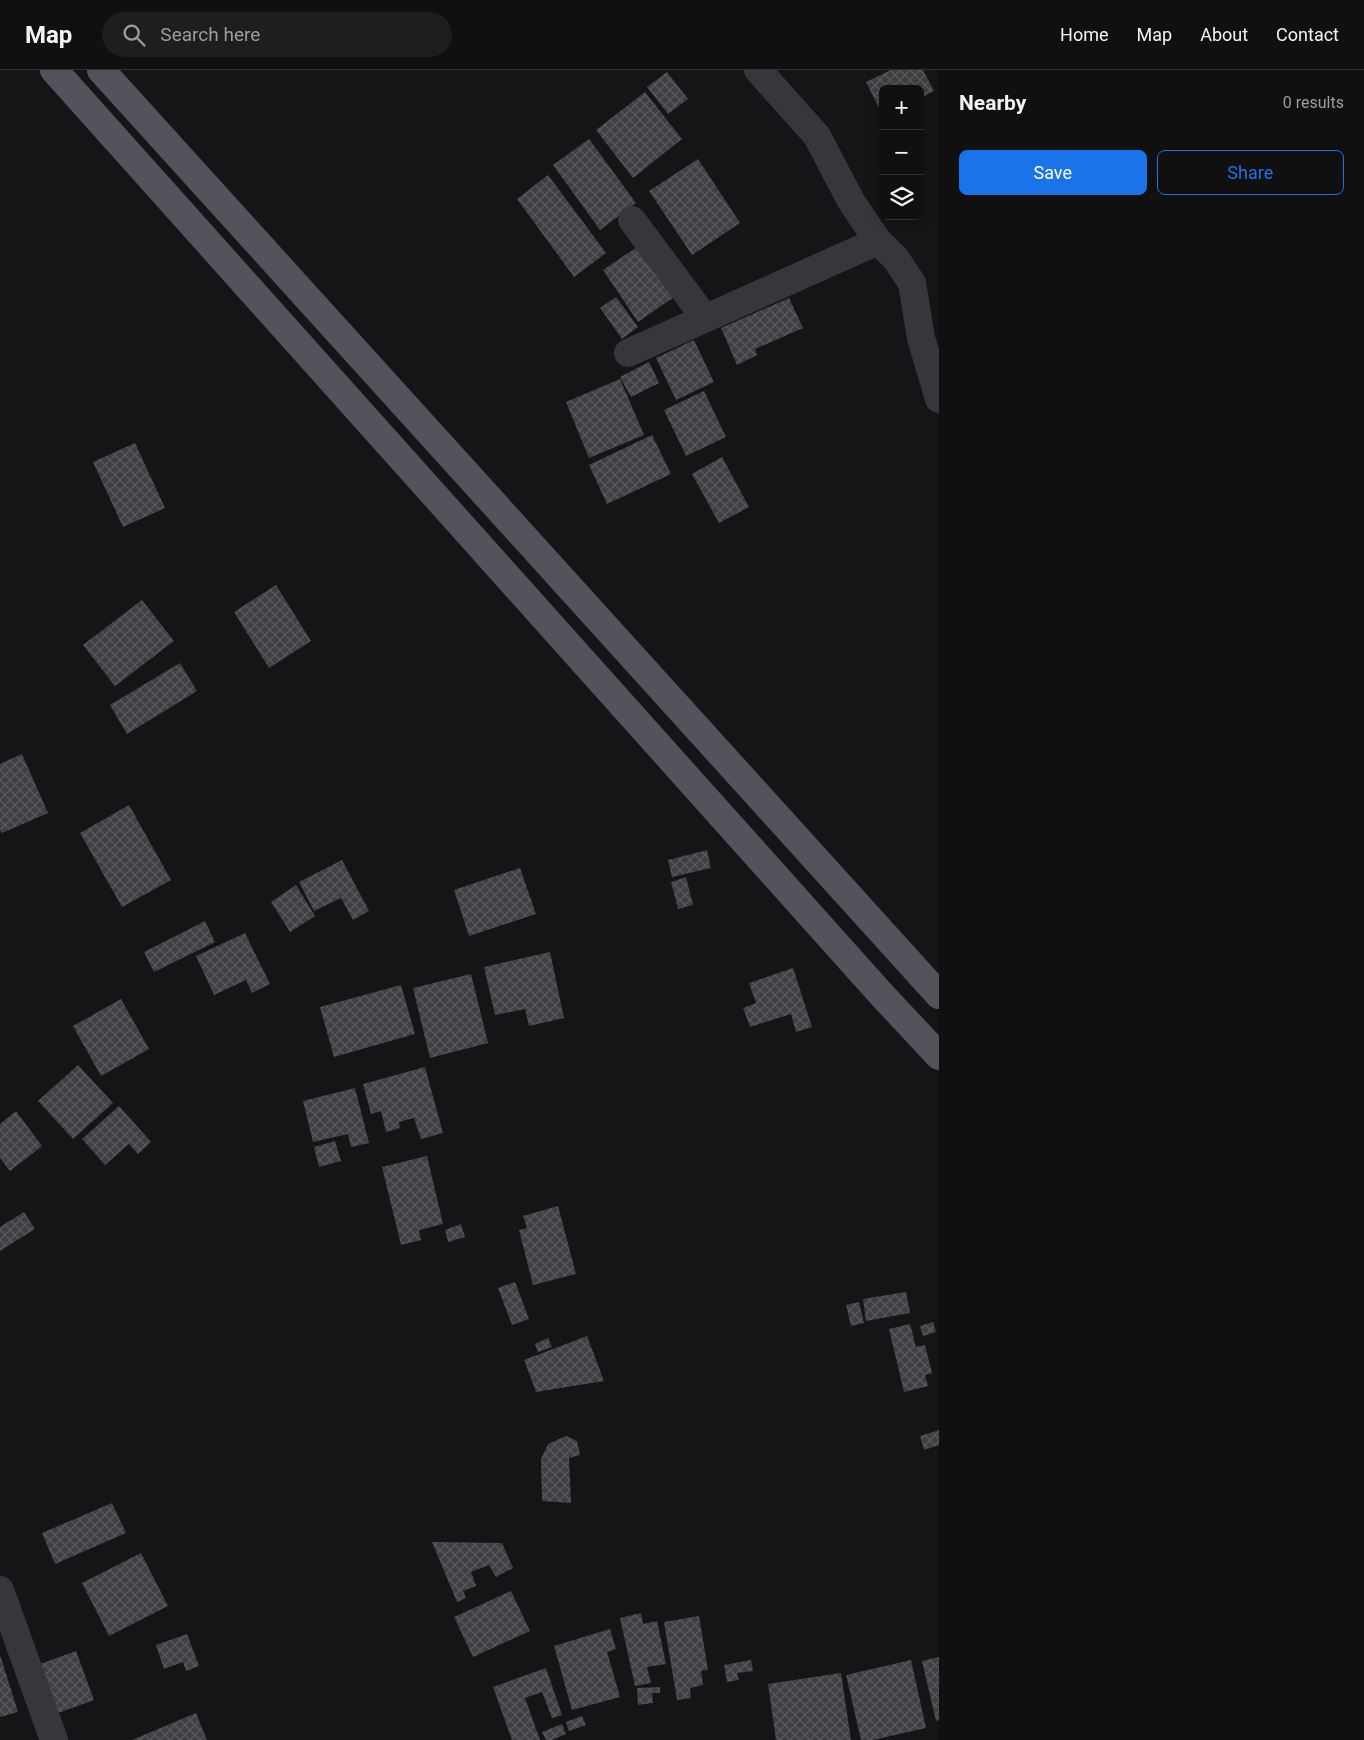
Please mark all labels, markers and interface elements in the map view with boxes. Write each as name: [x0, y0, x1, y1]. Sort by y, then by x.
search box: [102, 12, 452, 57]
text: Map: [25, 21, 72, 49]
icon: search: [120, 21, 148, 49]
text: Search here: [160, 23, 260, 46]
text: Home: [1060, 24, 1109, 45]
text: Map: [1137, 24, 1172, 45]
text: About: [1200, 24, 1248, 45]
text: Contact: [1276, 24, 1339, 45]
map controls: [879, 85, 924, 220]
button: +: [879, 85, 924, 130]
text: Nearby: [959, 91, 1026, 115]
text: 0 results: [1283, 93, 1344, 112]
button: −: [879, 130, 924, 175]
button: Save: [959, 150, 1147, 195]
button: Share: [1157, 150, 1344, 195]
button: layers: [879, 175, 924, 220]

